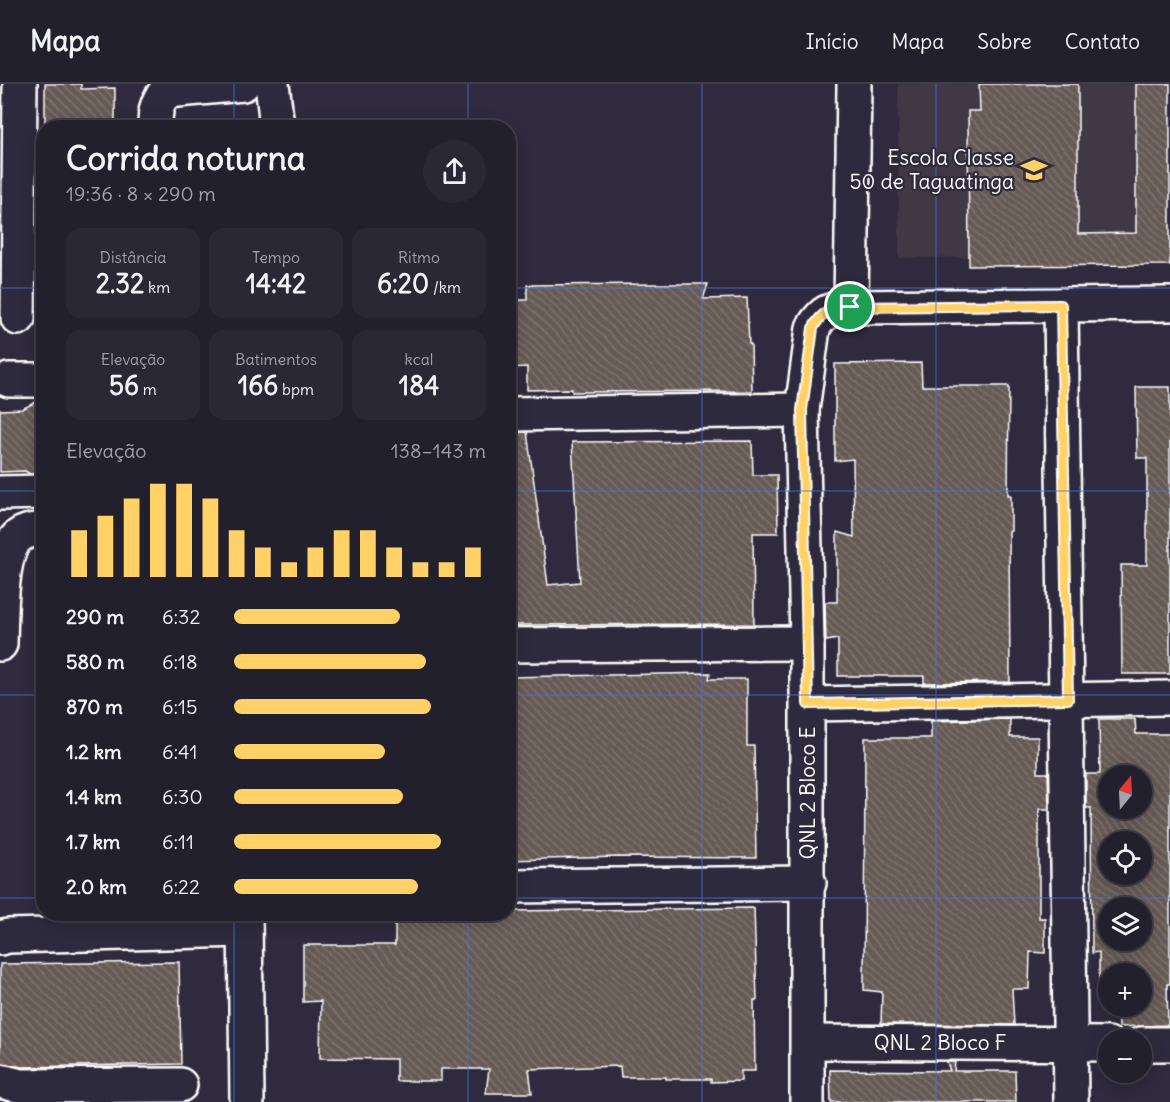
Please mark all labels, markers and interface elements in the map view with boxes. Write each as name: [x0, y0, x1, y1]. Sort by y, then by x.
text: Mapa: [30, 23, 100, 59]
text: Início: [805, 28, 859, 55]
text: Mapa: [892, 28, 944, 55]
text: Sobre: [977, 28, 1032, 55]
text: Contato: [1065, 28, 1140, 55]
text: Corrida noturna: [66, 137, 306, 179]
button: share: [423, 140, 486, 203]
place label: Escola Classe 50 de Taguatinga: [849, 144, 1014, 195]
school or university icon: Escola Classe 50 de Taguatinga: [1019, 155, 1049, 185]
text: 19:36 · 8 × 290 m: [66, 181, 216, 206]
text: Distância: [100, 247, 166, 267]
text: Tempo: [252, 247, 300, 267]
text: Ritmo: [398, 247, 440, 267]
text: 2.32: [96, 267, 144, 300]
text: 14:42: [246, 267, 306, 300]
text: 6:20: [377, 267, 429, 300]
text: km: [144, 277, 170, 297]
text: /km: [429, 277, 461, 297]
pin: [824, 281, 875, 332]
icon: arrive: [833, 290, 866, 323]
text: Elevação: [101, 349, 165, 369]
text: Batimentos: [235, 349, 317, 369]
text: kcal: [405, 349, 433, 369]
text: 56: [109, 369, 139, 402]
text: 166: [238, 369, 278, 402]
text: 184: [399, 369, 439, 402]
text: m: [139, 379, 157, 399]
text: bpm: [278, 379, 314, 399]
text: Elevação: [66, 438, 147, 463]
text: 138–143 m: [391, 438, 486, 463]
text: 290 m: [66, 604, 124, 629]
text: 6:32: [162, 604, 200, 629]
text: 580 m: [66, 649, 124, 674]
text: 6:18: [162, 649, 198, 674]
text: 870 m: [66, 694, 123, 719]
text: 6:15: [162, 694, 198, 719]
street label: QNL 2 Bloco E: [794, 726, 821, 860]
text: 1.2 km: [66, 739, 122, 764]
text: 6:41: [162, 739, 197, 764]
north arrow: [1098, 765, 1152, 819]
map controls: [1098, 765, 1152, 1083]
text: 1.4 km: [66, 784, 122, 809]
text: 6:30: [162, 784, 203, 809]
text: 1.7 km: [66, 829, 120, 854]
text: 6:11: [162, 829, 194, 854]
button: locate: [1098, 831, 1152, 885]
text: 2.0 km: [66, 874, 127, 899]
text: 6:22: [162, 874, 200, 899]
button: layers: [1098, 897, 1152, 951]
button: +: [1098, 963, 1152, 1017]
street label: QNL 2 Bloco F: [874, 1029, 1006, 1056]
button: −: [1098, 1029, 1152, 1083]

